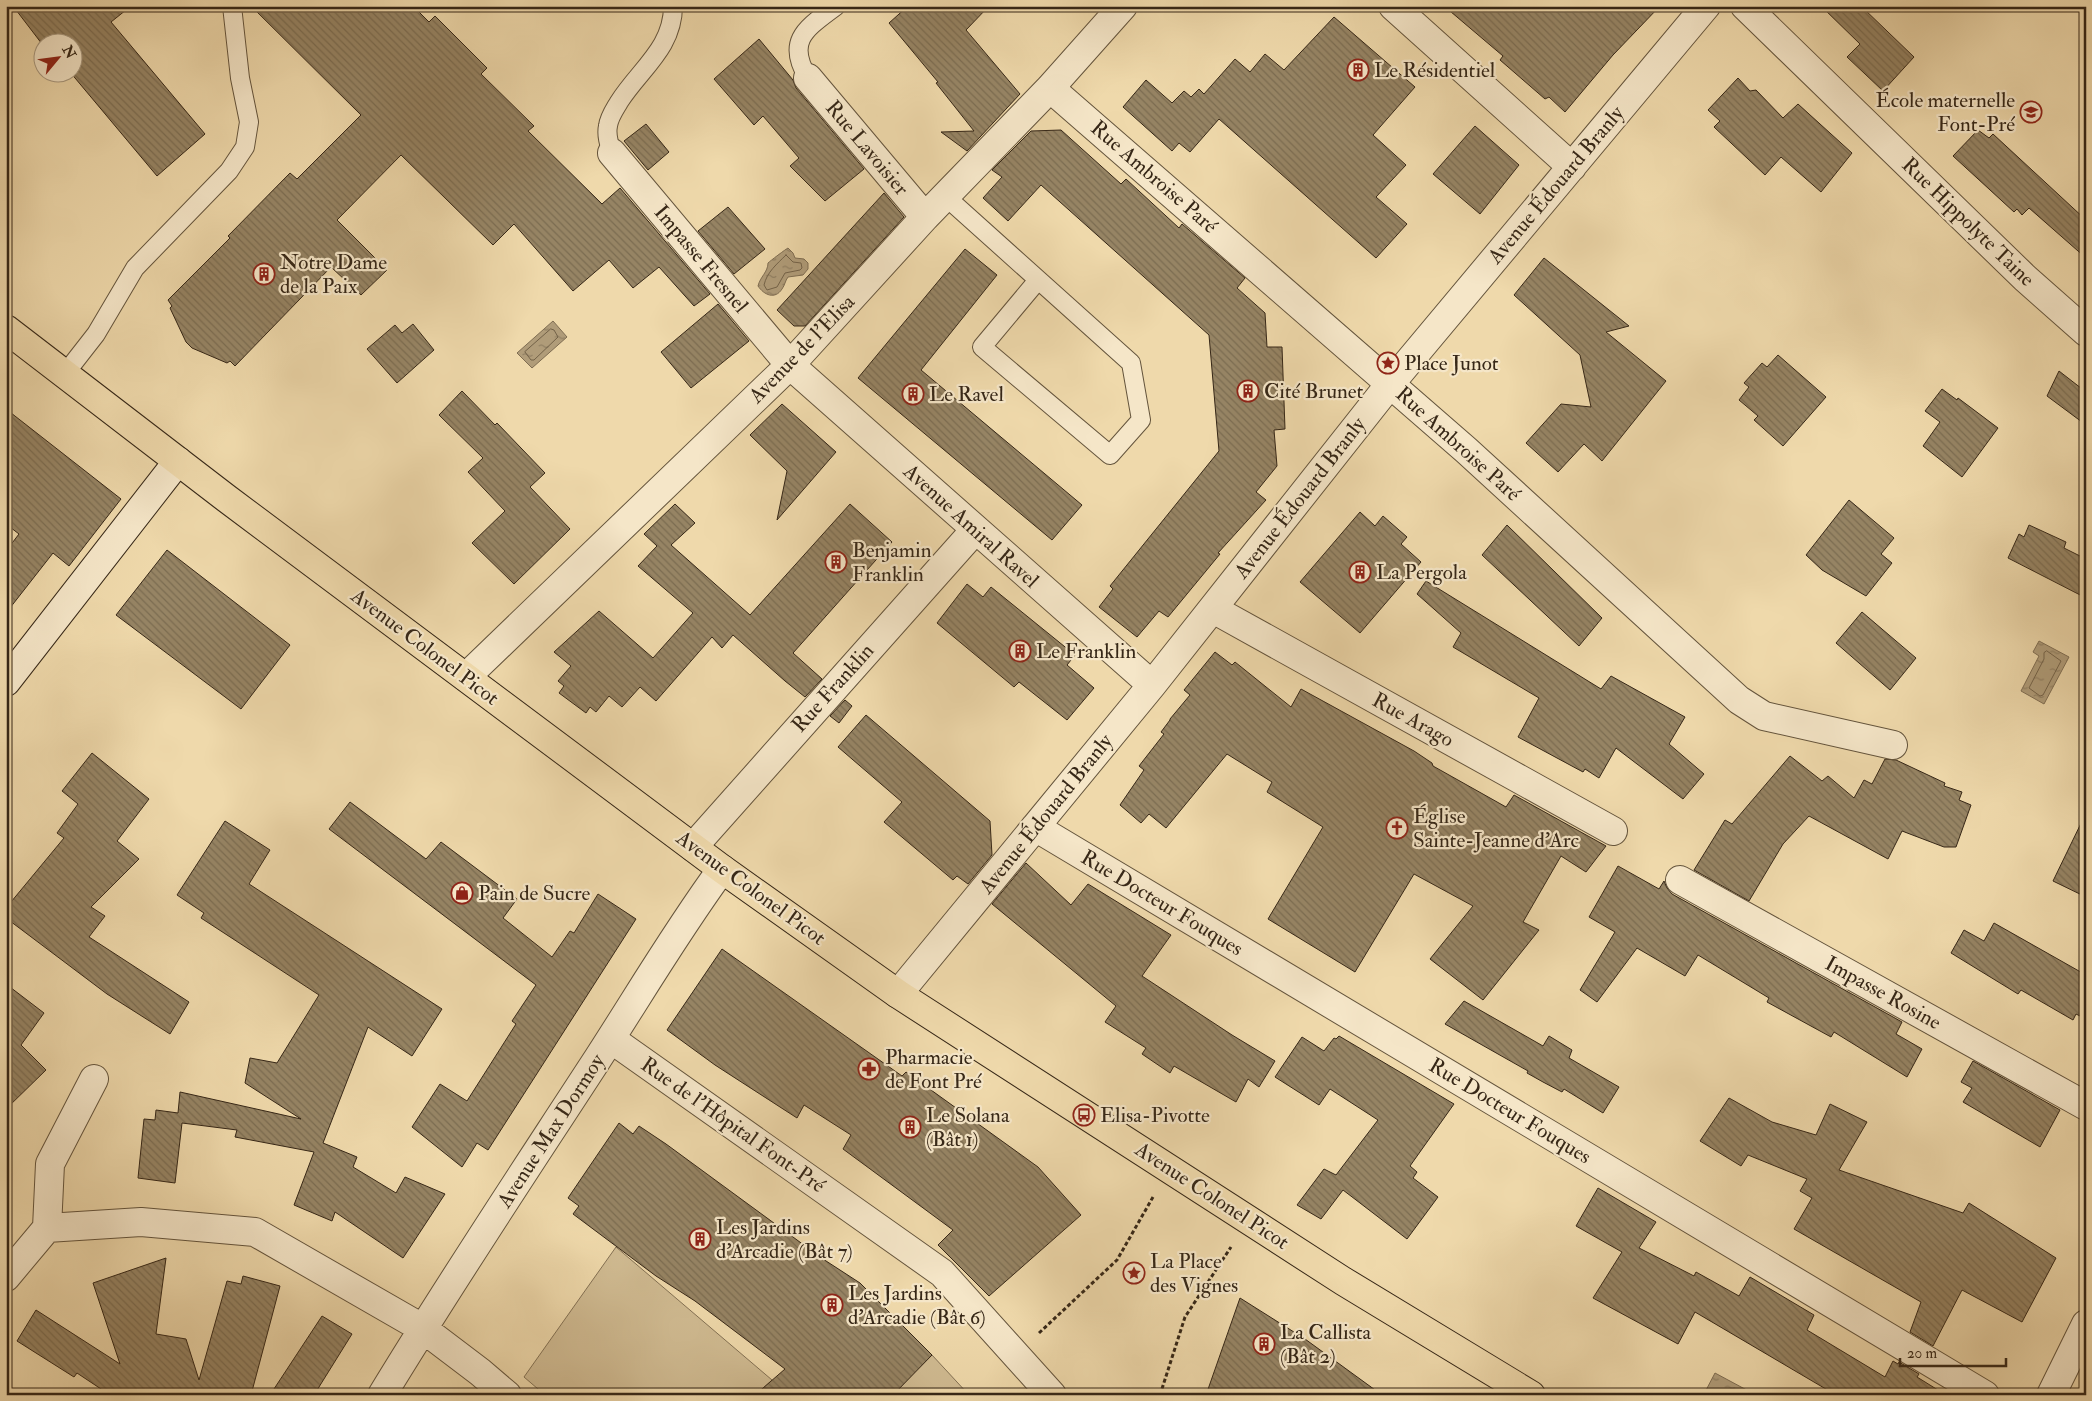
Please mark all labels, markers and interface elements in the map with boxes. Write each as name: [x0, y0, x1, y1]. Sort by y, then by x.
north arrow: [32, 32, 82, 82]
text: N: [58, 41, 80, 62]
place label: Le Résidentiel: [1374, 57, 1496, 84]
building icon: Le Résidentiel: [1346, 58, 1370, 82]
place label: École maternelle Font-Pré: [1876, 87, 2015, 138]
street label: Rue Lavoisier: [819, 95, 915, 201]
street label: Avenue Édouard Branly: [1481, 100, 1631, 270]
school or university icon: École maternelle Font-Pré: [2019, 100, 2043, 124]
street label: Rue Ambroise Paré: [1085, 115, 1223, 240]
street label: Rue Hippolyte Taine: [1896, 152, 2040, 292]
street label: Impasse Fresnel: [648, 199, 754, 319]
place label: Notre Dame de la Paix: [280, 249, 387, 300]
building icon: Notre Dame de la Paix: [252, 262, 276, 286]
street label: Avenue de l'Elisa: [742, 289, 861, 410]
place label: Place Junot: [1404, 350, 1499, 377]
place icon: Place Junot: [1376, 351, 1400, 375]
place label: Cité Brunet: [1264, 378, 1364, 405]
building icon: Cité Brunet: [1236, 379, 1260, 403]
place label: Le Ravel: [929, 381, 1004, 408]
street label: Rue Ambroise Paré: [1390, 381, 1526, 508]
building icon: Le Ravel: [901, 382, 925, 406]
street label: Avenue Édouard Branly: [1228, 411, 1372, 585]
street label: Avenue Amiral Ravel: [897, 457, 1045, 594]
place label: Benjamin Franklin: [852, 537, 932, 588]
building icon: Benjamin Franklin: [824, 550, 848, 574]
place label: La Pergola: [1376, 559, 1467, 586]
building icon: La Pergola: [1348, 560, 1372, 584]
street label: Avenue Colonel Picot: [345, 582, 505, 712]
street label: Rue Franklin: [786, 638, 880, 738]
place label: Le Franklin: [1036, 638, 1136, 665]
building icon: Le Franklin: [1008, 639, 1032, 663]
street label: Rue Arago: [1367, 687, 1459, 753]
street label: Avenue Édouard Branly: [973, 728, 1119, 900]
place label: Église Sainte-Jeanne d'Arc: [1413, 803, 1579, 854]
church icon: Église Sainte-Jeanne d'Arc: [1385, 816, 1409, 840]
street label: Avenue Colonel Picot: [670, 824, 831, 951]
street label: Rue Docteur Fouques: [1076, 844, 1248, 962]
place label: Pain de Sucre: [478, 880, 590, 907]
shop icon: Pain de Sucre: [450, 881, 474, 905]
street label: Impasse Rosine: [1820, 950, 1946, 1036]
place label: Pharmacie de Font Pré: [885, 1044, 982, 1095]
street label: Avenue Max Dormoy: [491, 1048, 611, 1214]
street label: Rue de l'Hôpital Font-Pré: [635, 1051, 831, 1199]
street label: Rue Docteur Fouques: [1424, 1052, 1596, 1170]
pharmacy icon: Pharmacie de Font Pré: [857, 1057, 881, 1081]
place label: Le Solana (Bât 1): [926, 1102, 1010, 1153]
place label: Elisa-Pivotte: [1100, 1102, 1210, 1129]
bus stop icon: Elisa-Pivotte: [1072, 1103, 1096, 1127]
building icon: Le Solana (Bât 1): [898, 1115, 922, 1139]
street label: Avenue Colonel Picot: [1129, 1136, 1294, 1256]
place label: Les Jardins d'Arcadie (Bât 7): [716, 1214, 853, 1265]
building icon: Les Jardins d'Arcadie (Bât 7): [688, 1227, 712, 1251]
place label: La Place des Vignes: [1150, 1248, 1238, 1299]
place icon: La Place des Vignes: [1122, 1261, 1146, 1285]
place label: Les Jardins d'Arcadie (Bât 6): [848, 1280, 986, 1331]
building icon: Les Jardins d'Arcadie (Bât 6): [820, 1293, 844, 1317]
place label: La Callista (Bât 2): [1280, 1319, 1372, 1370]
building icon: La Callista (Bât 2): [1252, 1332, 1276, 1356]
scale bar: [1900, 1336, 2006, 1368]
text: 20 m: [1907, 1344, 1937, 1363]

